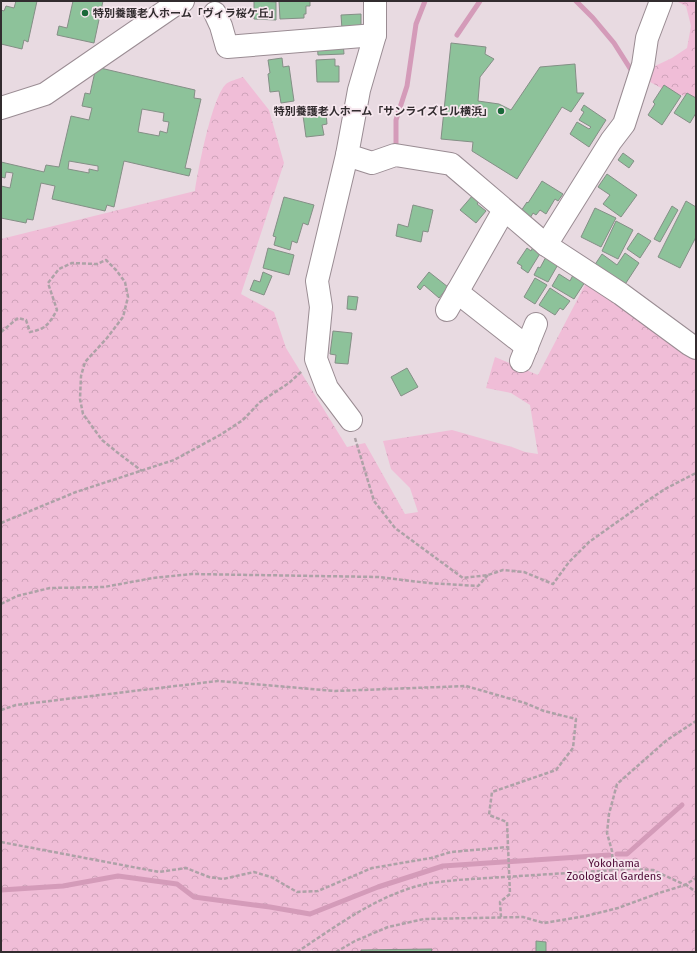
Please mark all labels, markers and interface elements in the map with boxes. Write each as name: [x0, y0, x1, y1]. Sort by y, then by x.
place label: 特別養護老人ホーム「ヴィラ桜ケ丘」: [93, 7, 280, 20]
marker: 特別養護老人ホーム「ヴィラ桜ケ丘」: [80, 8, 90, 18]
place label: 特別養護老人ホーム「サンライズヒル横浜」: [274, 105, 493, 118]
marker: 特別養護老人ホーム「サンライズヒル横浜」: [496, 106, 506, 116]
park label: Yokohama Zoological Gardens: [567, 857, 661, 883]

